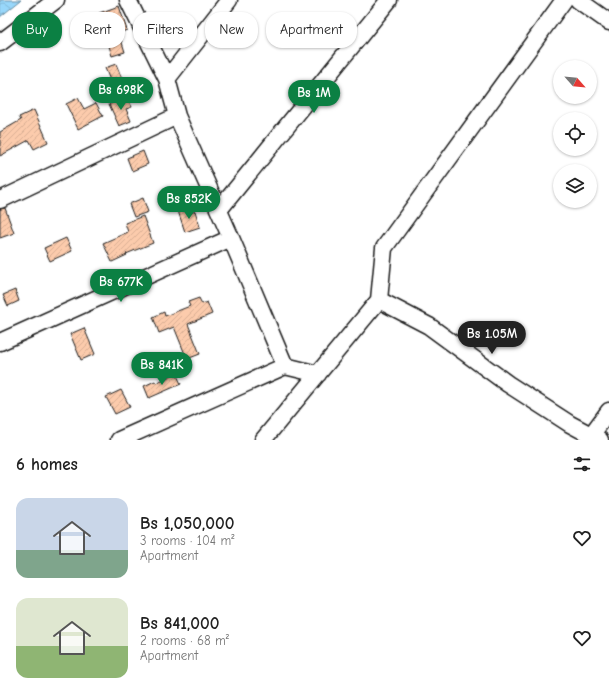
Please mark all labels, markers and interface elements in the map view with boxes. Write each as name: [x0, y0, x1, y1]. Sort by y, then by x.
chip: Buy: [12, 12, 62, 48]
chip: Rent: [70, 12, 125, 48]
chip: Filters: [133, 12, 197, 48]
chip: New: [205, 12, 258, 48]
chip: Apartment: [266, 12, 357, 48]
north arrow: [553, 60, 597, 104]
map controls: [553, 60, 597, 208]
pin: Bs 698K: [84, 77, 158, 111]
pin: Bs 1M: [286, 80, 342, 114]
text: Bs 698K: [98, 82, 144, 97]
text: Bs 1M: [297, 85, 331, 100]
button: locate: [553, 112, 597, 156]
button: layers: [553, 164, 597, 208]
pin: Bs 852K: [152, 186, 226, 220]
text: Bs 852K: [166, 191, 212, 206]
pin: Bs 677K: [84, 269, 158, 303]
text: Bs 677K: [99, 274, 143, 289]
pin: Bs 1.05M: [451, 321, 533, 355]
text: Bs 1.05M: [467, 326, 517, 341]
pin: Bs 841K: [125, 352, 199, 386]
text: Bs 841K: [140, 357, 184, 372]
icon: filters: [571, 453, 593, 475]
text: 6 homes: [16, 455, 78, 474]
icon: home: [48, 514, 96, 562]
text: Bs 1,050,000: [140, 514, 235, 533]
icon: heart: [571, 527, 593, 549]
text: 3 rooms · 104 m²: [140, 533, 234, 548]
text: Apartment: [140, 548, 198, 563]
icon: home: [48, 614, 96, 662]
text: Bs 841,000: [140, 614, 219, 633]
icon: heart: [571, 627, 593, 649]
text: 2 rooms · 68 m²: [140, 633, 229, 648]
text: Apartment: [140, 648, 198, 663]

